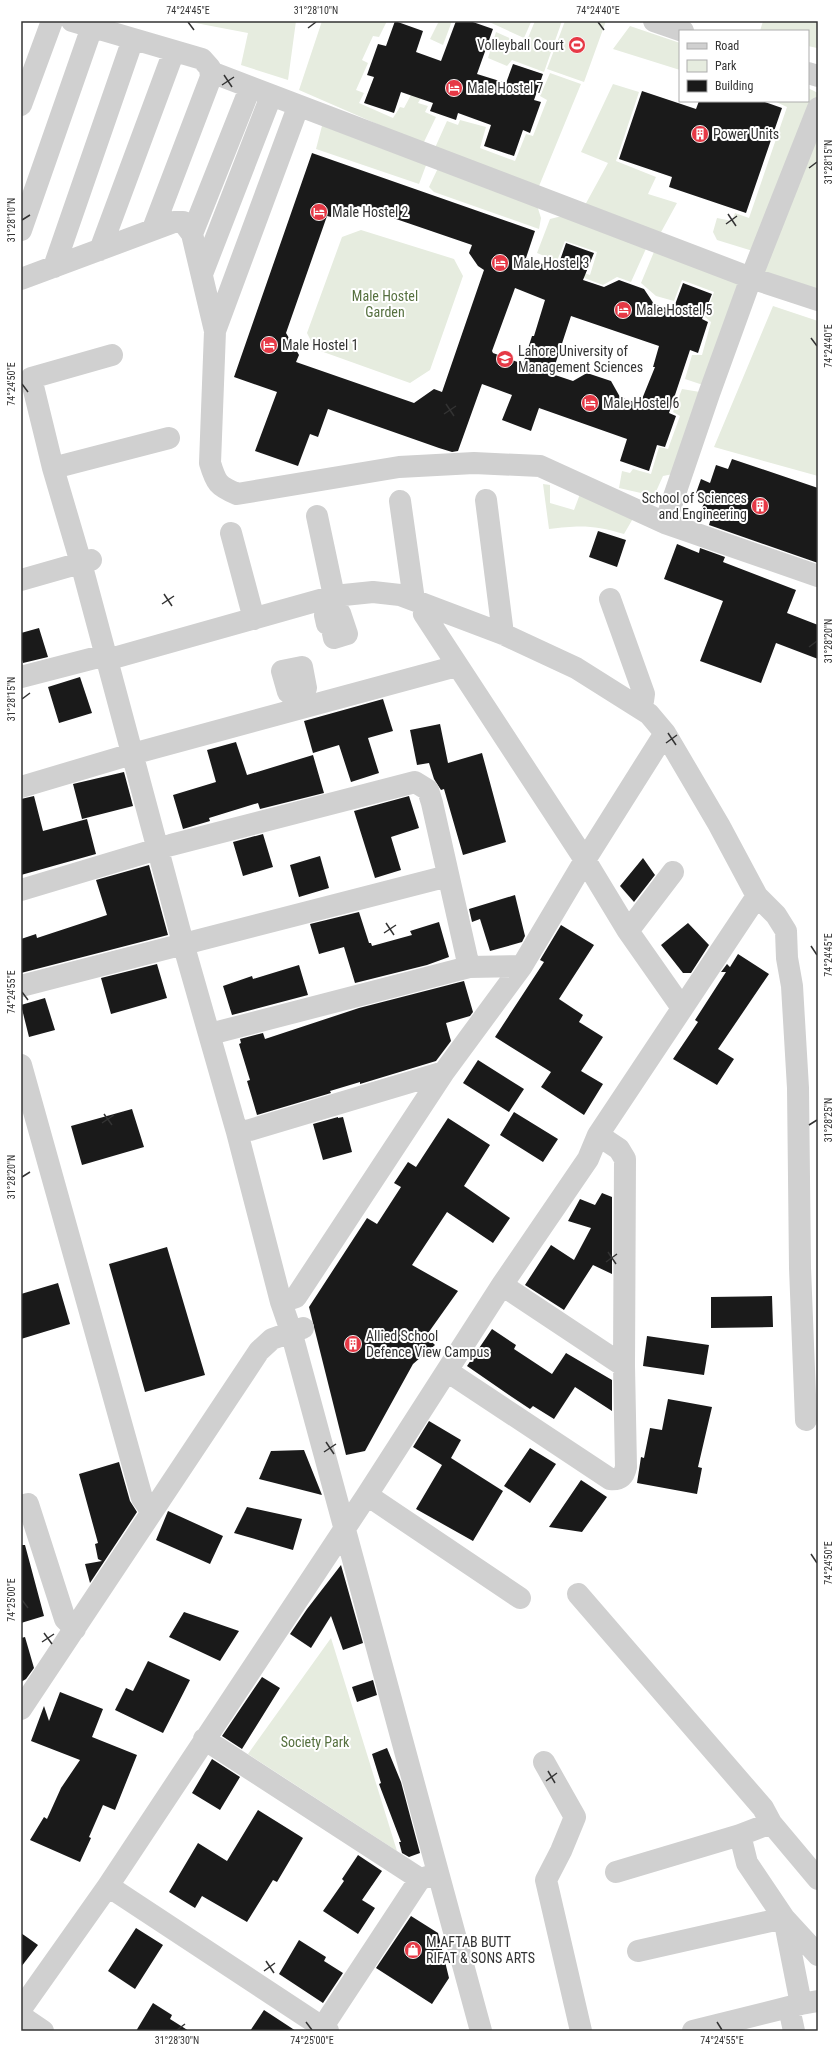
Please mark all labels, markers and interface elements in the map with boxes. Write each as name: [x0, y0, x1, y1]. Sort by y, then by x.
text: 74°24'45"E: [166, 5, 210, 16]
text: 31°28'10"N: [294, 5, 338, 16]
text: 74°24'40"E: [576, 5, 620, 16]
legend: [679, 30, 809, 102]
sports icon: Volleyball Court: [567, 35, 587, 55]
place label: Volleyball Court: [477, 37, 564, 53]
text: Road: [715, 39, 739, 53]
text: Park: [715, 59, 737, 73]
hotel icon: Male Hostel 7: [444, 78, 464, 98]
text: Building: [715, 79, 753, 93]
place label: Male Hostel 7: [467, 80, 543, 96]
building icon: Power Units: [690, 124, 710, 144]
place label: Power Units: [713, 126, 779, 142]
text: 31°28'15"N: [823, 140, 834, 184]
text: 31°28'10"N: [6, 198, 17, 242]
hotel icon: Male Hostel 2: [309, 202, 329, 222]
place label: Male Hostel 2: [332, 204, 408, 220]
hotel icon: Male Hostel 3: [490, 253, 510, 273]
place label: Male Hostel 3: [513, 255, 589, 271]
park label: Male Hostel Garden: [352, 288, 418, 320]
hotel icon: Male Hostel 5: [613, 300, 633, 320]
place label: Male Hostel 5: [636, 302, 712, 318]
text: 74°24'40"E: [823, 324, 834, 368]
hotel icon: Male Hostel 1: [259, 335, 279, 355]
place label: Male Hostel 1: [282, 337, 358, 353]
place label: Lahore University of Management Sciences: [518, 343, 643, 375]
school or university icon: Lahore University of Management Sciences: [495, 349, 515, 369]
text: 74°24'50"E: [6, 362, 17, 406]
hotel icon: Male Hostel 6: [580, 393, 600, 413]
place label: Male Hostel 6: [603, 395, 679, 411]
place label: School of Sciences and Engineering: [642, 490, 747, 522]
building icon: School of Sciences and Engineering: [750, 496, 770, 516]
text: 31°28'20"N: [823, 619, 834, 663]
text: 31°28'15"N: [6, 677, 17, 721]
text: 74°24'45"E: [823, 933, 834, 977]
text: 74°24'55"E: [6, 970, 17, 1014]
text: 31°28'25"N: [823, 1098, 834, 1142]
text: 31°28'20"N: [6, 1155, 17, 1199]
place label: Allied School Defence View Campus: [366, 1328, 490, 1360]
building icon: Allied School Defence View Campus: [343, 1334, 363, 1354]
text: 74°24'50"E: [823, 1541, 834, 1585]
text: 74°25'00"E: [6, 1578, 17, 1622]
park label: Society Park: [281, 1734, 350, 1750]
place label: M.AFTAB BUTT RIFAT & SONS ARTS: [426, 1934, 535, 1966]
shop icon: M.AFTAB BUTT RIFAT & SONS ARTS: [403, 1940, 423, 1960]
text: 31°28'30"N: [155, 2035, 199, 2046]
text: 74°25'00"E: [290, 2035, 334, 2046]
text: 74°24'55"E: [700, 2035, 744, 2046]

